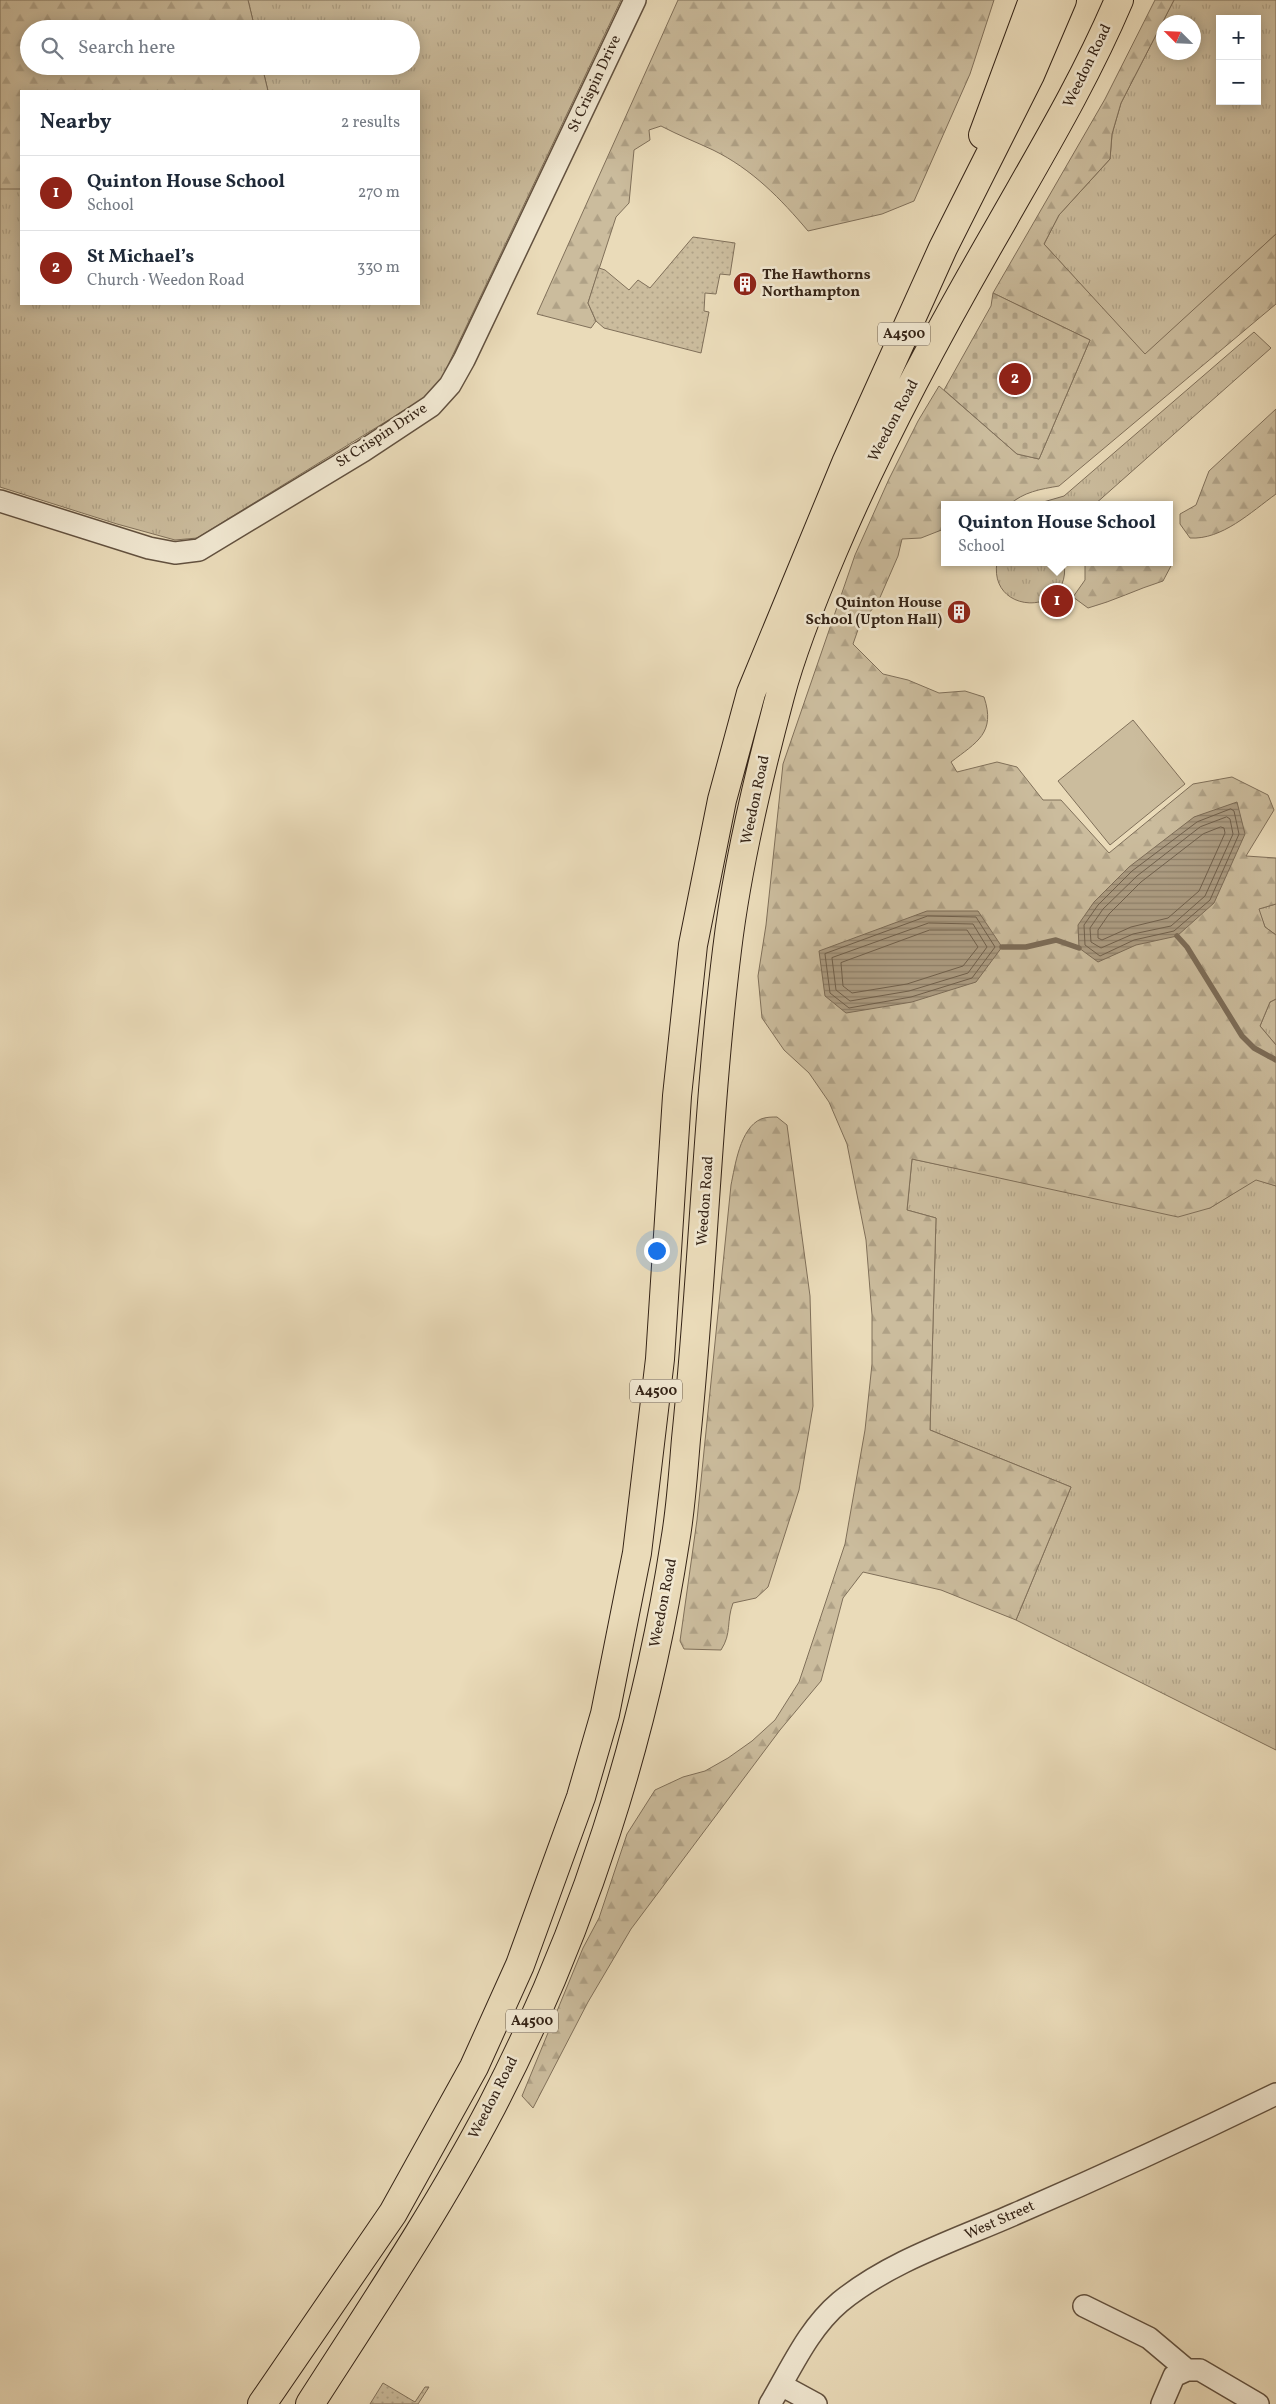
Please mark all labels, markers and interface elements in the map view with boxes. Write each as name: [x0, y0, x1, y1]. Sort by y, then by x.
north arrow: [1156, 15, 1201, 60]
map controls: [1216, 15, 1261, 105]
button: +: [1216, 15, 1261, 60]
search box: [20, 20, 420, 75]
street label: Weedon Road: [1059, 21, 1117, 111]
street label: St Crispin Drive: [563, 32, 627, 136]
icon: search: [38, 34, 66, 62]
text: Search here: [78, 35, 175, 61]
button: −: [1216, 60, 1261, 105]
text: Nearby: [40, 108, 111, 137]
text: 2 results: [341, 112, 400, 134]
text: Quinton House School: [87, 169, 285, 195]
text: 1: [53, 182, 59, 204]
text: 270 m: [358, 182, 400, 204]
text: School: [87, 195, 134, 217]
text: St Michael’s: [87, 244, 194, 270]
text: 2: [52, 257, 60, 279]
text: 330 m: [357, 257, 400, 279]
place label: The Hawthorns Northampton: [762, 265, 871, 303]
text: Church · Weedon Road: [87, 270, 244, 292]
building icon: The Hawthorns Northampton: [732, 271, 758, 297]
road number: A4500: [878, 322, 930, 346]
pin: 2: [999, 360, 1031, 398]
street label: Weedon Road: [864, 376, 924, 466]
street label: St Crispin Drive: [332, 399, 432, 473]
popup: [941, 501, 1173, 566]
text: Quinton House School: [958, 510, 1156, 536]
text: School: [958, 536, 1005, 558]
pin: 1: [1041, 582, 1073, 620]
place label: Quinton House School (Upton Hall): [806, 593, 942, 631]
building icon: Quinton House School (Upton Hall): [946, 599, 972, 625]
street label: Weedon Road: [736, 754, 776, 846]
street label: Weedon Road: [692, 1155, 720, 1247]
your location: [644, 1238, 670, 1264]
road number: A4500: [630, 1380, 682, 1402]
street label: Weedon Road: [645, 1557, 683, 1649]
road number: A4500: [506, 2010, 558, 2032]
street label: Weedon Road: [464, 2053, 524, 2143]
street label: West Street: [961, 2196, 1039, 2246]

